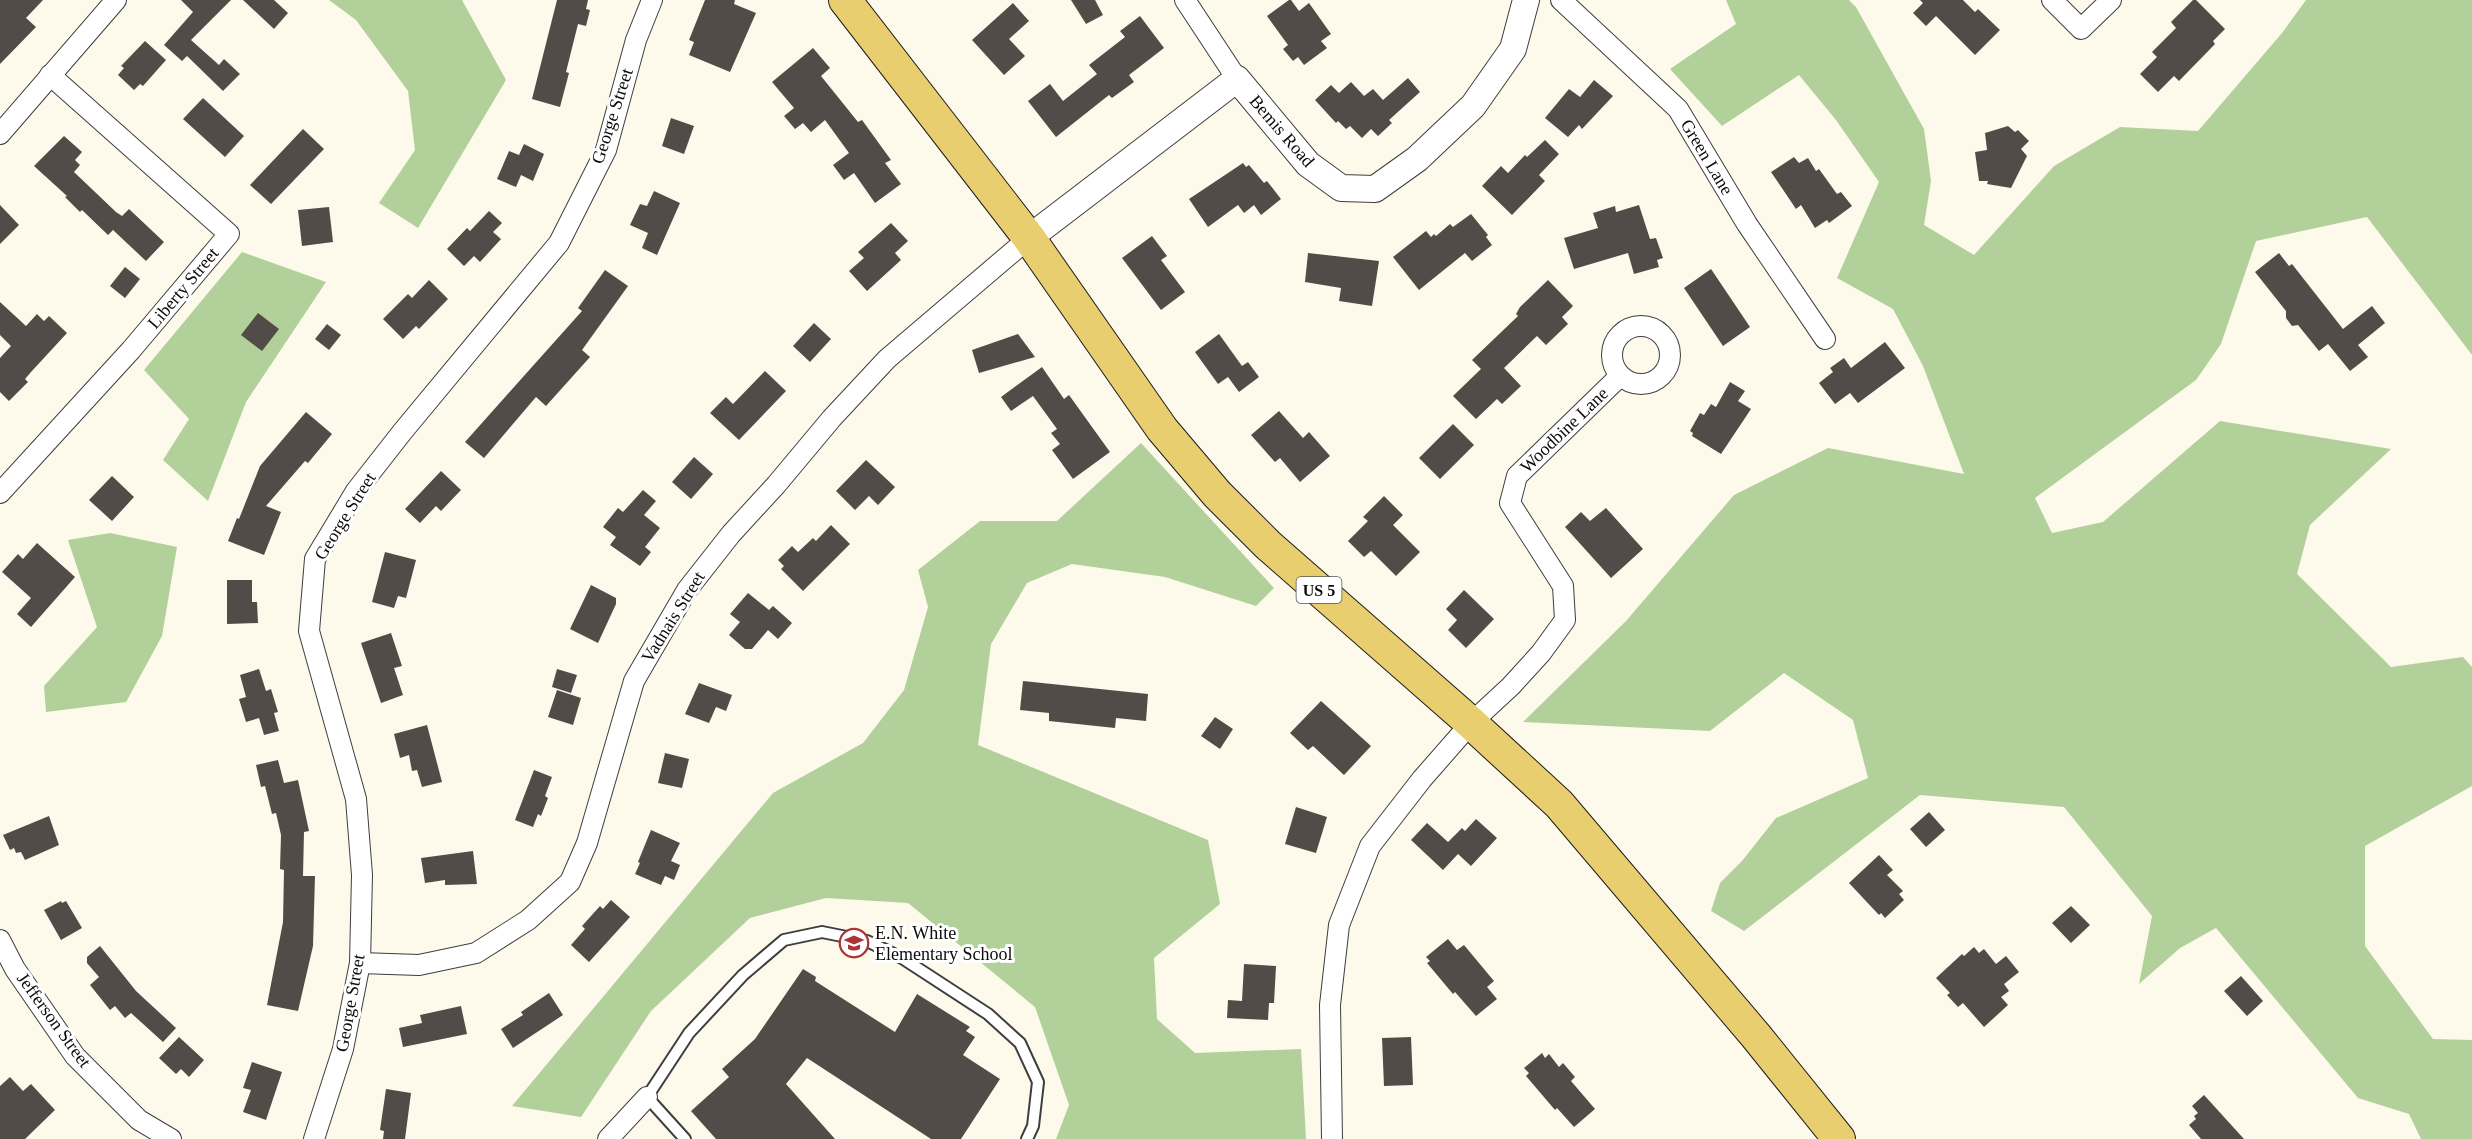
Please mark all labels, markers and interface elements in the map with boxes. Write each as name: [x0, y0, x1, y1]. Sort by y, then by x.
street label: George Street: [587, 66, 637, 166]
street label: Bemis Road: [1245, 91, 1319, 171]
street label: Green Lane: [1677, 116, 1737, 198]
street label: Liberty Street: [143, 243, 223, 333]
street label: Woodbine Lane: [1516, 383, 1612, 477]
street label: George Street: [310, 469, 380, 563]
street label: Vadnais Street: [637, 568, 709, 666]
road number: US 5: [1296, 577, 1342, 603]
place label: E.N. White Elementary School: [875, 923, 1012, 964]
school or university icon: E.N. White Elementary School: [838, 927, 870, 959]
street label: George Street: [332, 952, 368, 1054]
street label: Jefferson Street: [13, 969, 95, 1071]

